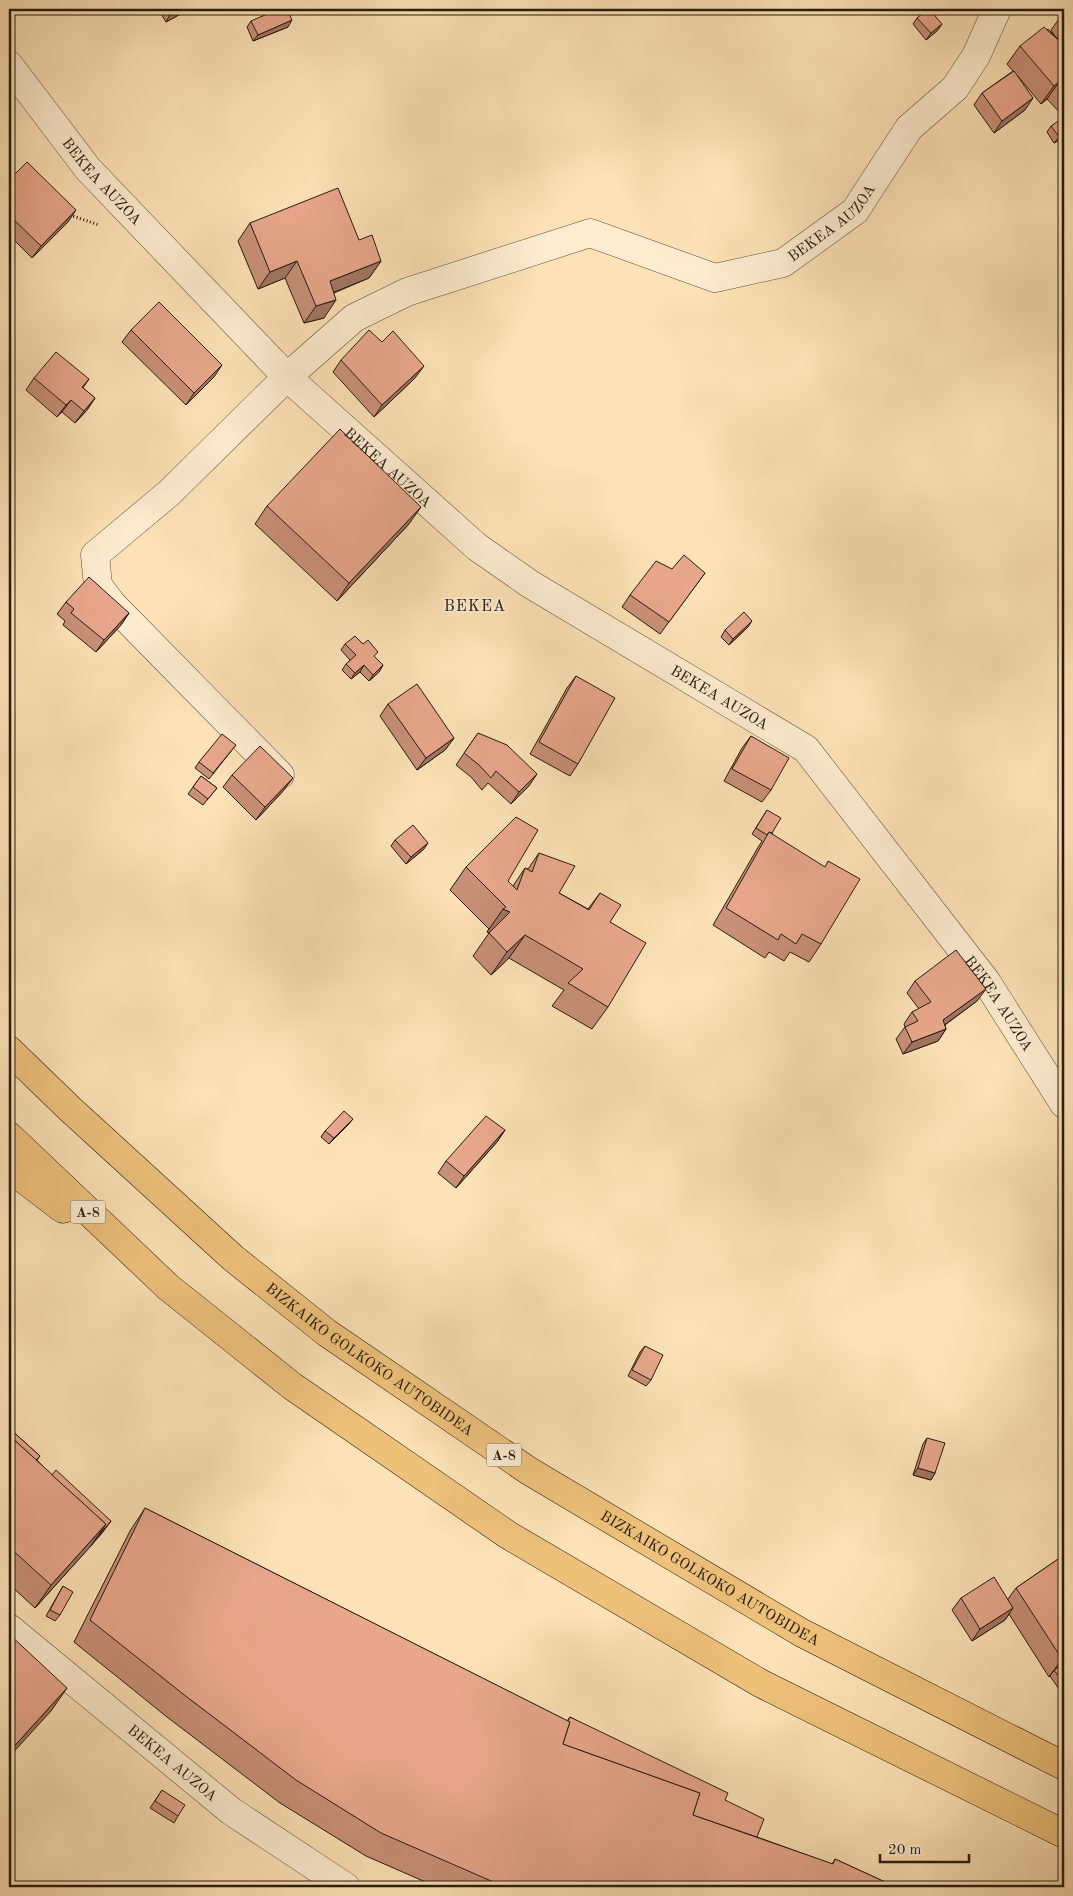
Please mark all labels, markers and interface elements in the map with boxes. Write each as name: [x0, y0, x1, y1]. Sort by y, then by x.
street label: BEKEA AUZOA: [58, 136, 144, 229]
street label: BEKEA AUZOA: [786, 182, 879, 266]
street label: BEKEA AUZOA: [341, 426, 434, 511]
district label: BEKEA: [444, 599, 506, 615]
street label: BEKEA AUZOA: [667, 664, 771, 734]
street label: BEKEA AUZOA: [961, 954, 1035, 1055]
road number: A-8: [70, 1200, 106, 1224]
street label: BIZKAIKO GOLKOKO AUTOBIDEA: [262, 1281, 476, 1440]
road number: A-8: [486, 1444, 522, 1466]
street label: BIZKAIKO GOLKOKO AUTOBIDEA: [597, 1509, 822, 1650]
street label: BEKEA AUZOA: [124, 1723, 220, 1805]
scale bar: [880, 1831, 969, 1863]
text: 20 m: [888, 1843, 922, 1858]

